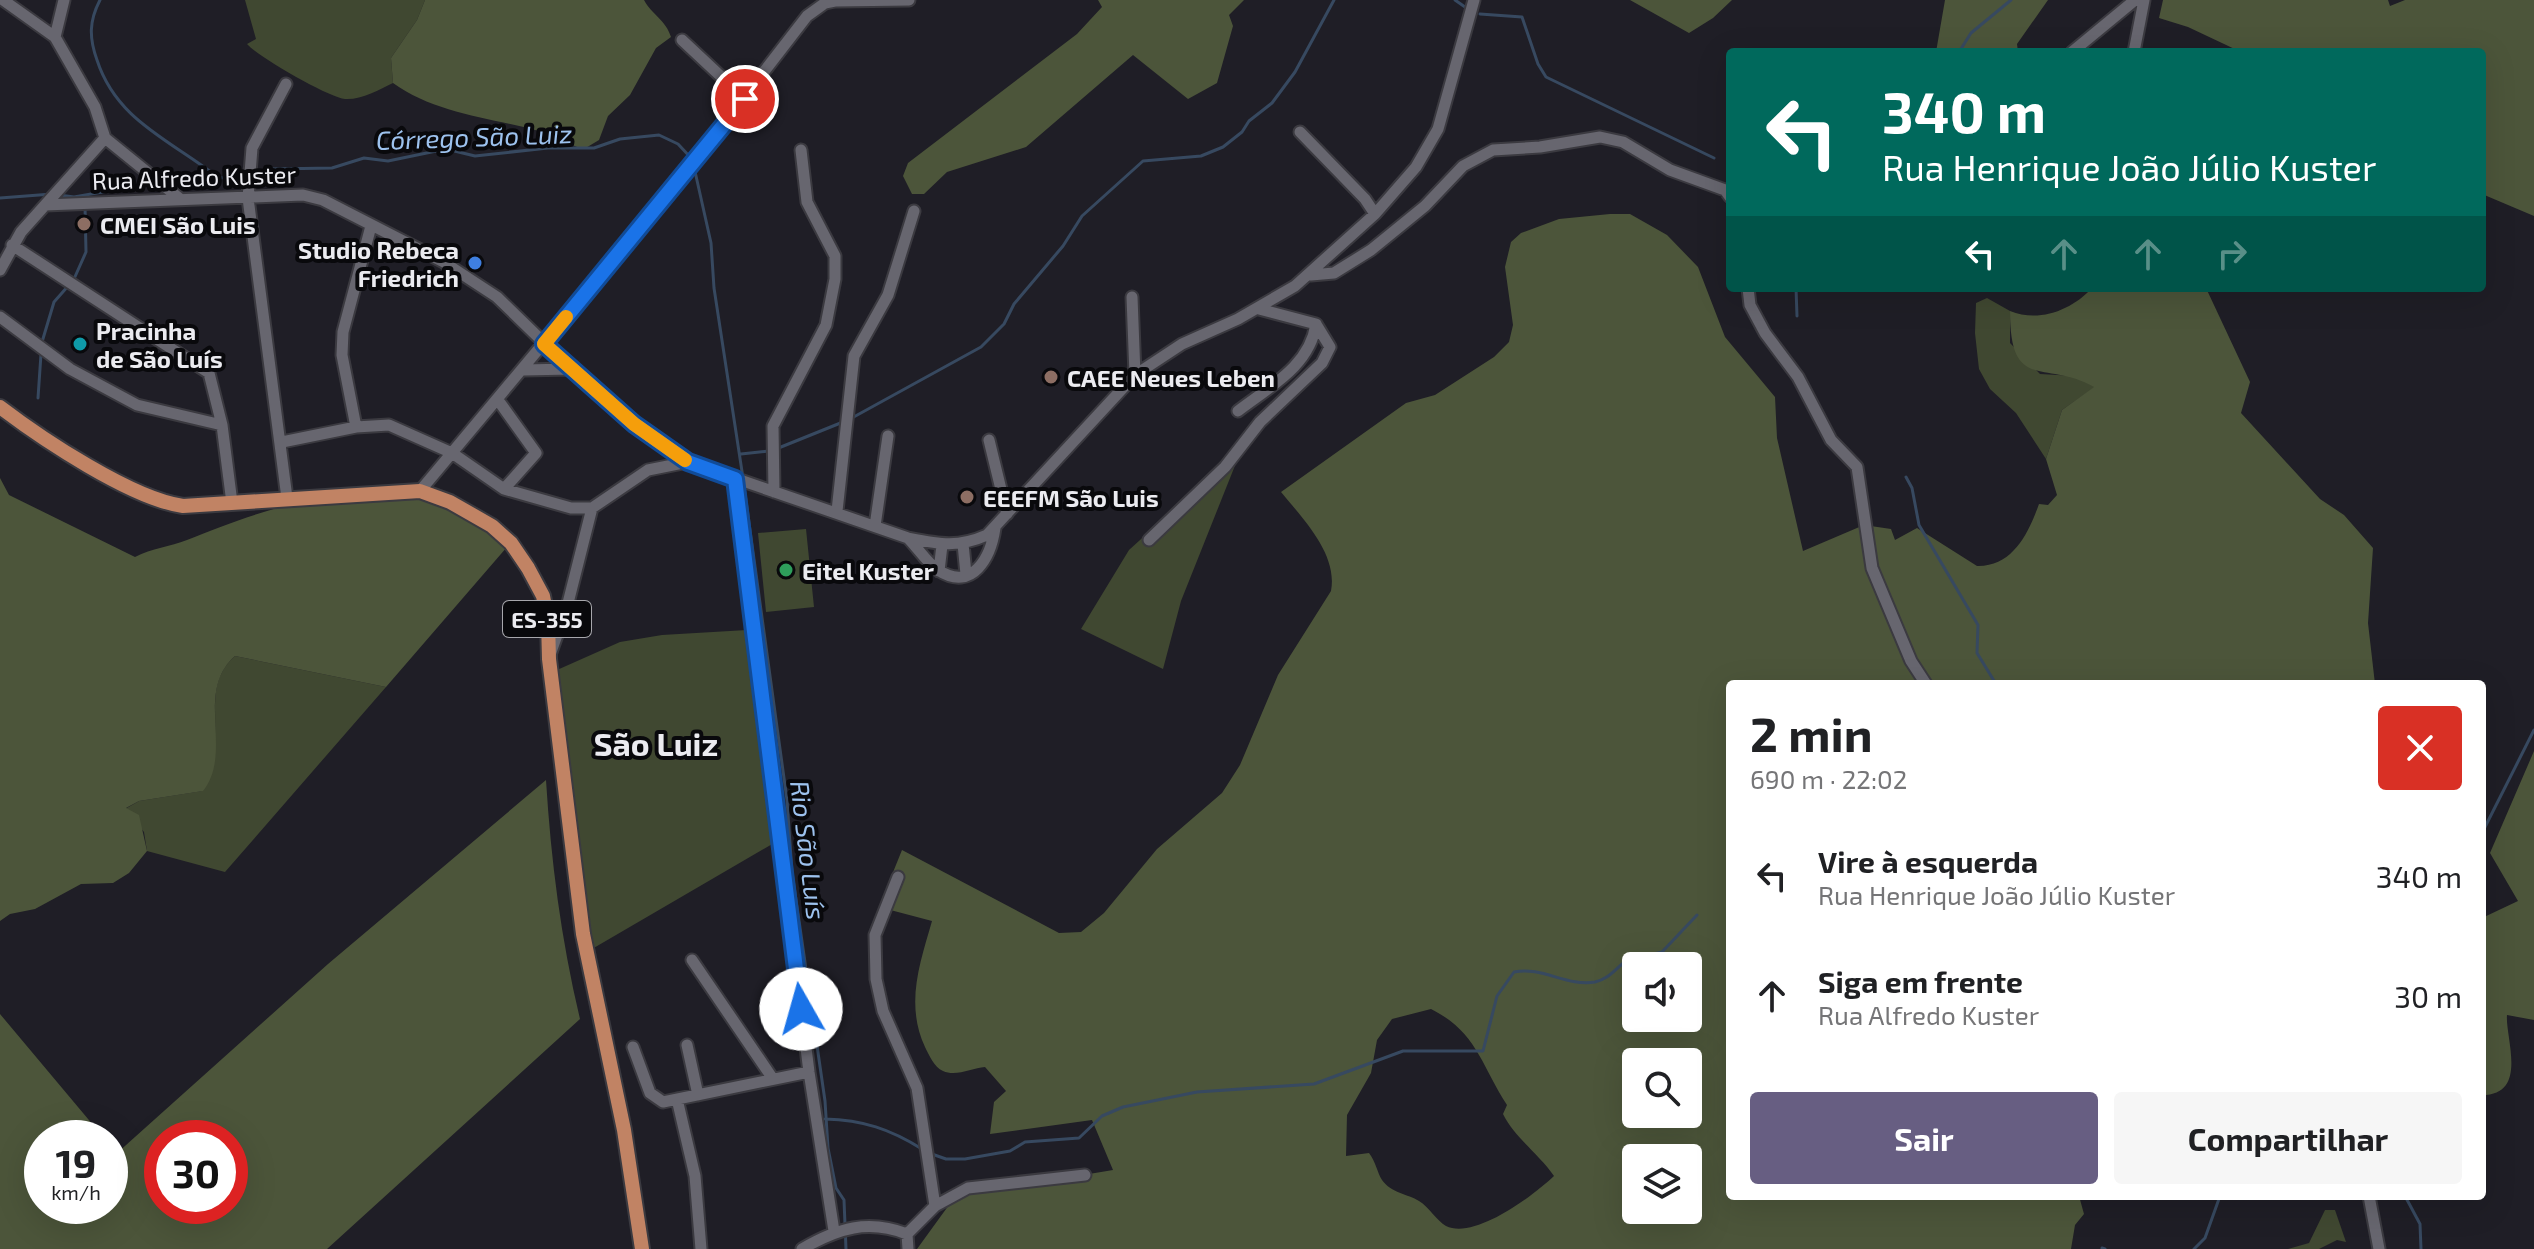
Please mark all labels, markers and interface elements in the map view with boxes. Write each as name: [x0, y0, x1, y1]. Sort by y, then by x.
pin: [711, 65, 779, 133]
icon: arrive: [723, 77, 767, 121]
text: 340 m: [1882, 77, 2046, 144]
icon: left: [1750, 80, 1854, 184]
water label: Córrego São Luiz: [375, 117, 573, 155]
text: Rua Henrique João Júlio Kuster: [1882, 145, 2376, 188]
street label: Rua Alfredo Kuster: [92, 159, 297, 195]
place label: CMEI São Luis: [100, 210, 256, 239]
marker: CMEI São Luis: [75, 215, 93, 233]
icon: left: [1958, 232, 2002, 276]
icon: ahead: [2042, 232, 2086, 276]
icon: ahead: [2126, 232, 2170, 276]
icon: right: [2210, 232, 2254, 276]
place label: Studio Rebeca Friedrich: [298, 235, 459, 292]
marker: Studio Rebeca Friedrich: [466, 254, 484, 272]
place label: Pracinha de São Luís: [96, 316, 223, 373]
marker: Pracinha de São Luís: [71, 335, 89, 353]
place label: CAEE Neues Leben: [1067, 363, 1275, 392]
marker: CAEE Neues Leben: [1042, 368, 1060, 386]
place label: EEEFM São Luis: [983, 483, 1159, 512]
marker: EEEFM São Luis: [958, 488, 976, 506]
place label: Eitel Kuster: [802, 556, 935, 585]
marker: Eitel Kuster: [777, 561, 795, 579]
road number: ES-355: [503, 601, 591, 637]
text: 2 min: [1750, 704, 1873, 762]
button: close: [2378, 706, 2462, 790]
district label: São Luiz: [594, 724, 718, 762]
text: 690 m · 22:02: [1750, 763, 1907, 794]
water label: Rio São Luís: [785, 778, 833, 922]
text: Vire à esquerda: [1818, 843, 2038, 879]
icon: left: [1750, 854, 1794, 898]
text: 340 m: [2376, 858, 2462, 894]
text: Rua Henrique João Júlio Kuster: [1818, 879, 2175, 910]
map controls: [1622, 952, 1702, 1224]
button: sound: [1622, 952, 1702, 1032]
text: Siga em frente: [1818, 963, 2023, 999]
position arrow: [759, 967, 843, 1051]
icon: ahead: [1750, 974, 1794, 1018]
text: 30 m: [2394, 978, 2462, 1014]
text: Rua Alfredo Kuster: [1818, 999, 2039, 1030]
button: search: [1622, 1048, 1702, 1128]
button: Sair: [1750, 1092, 2098, 1184]
button: Compartilhar: [2114, 1092, 2462, 1184]
speed limit sign: 30: [144, 1120, 248, 1224]
text: 19: [56, 1138, 96, 1186]
button: layers: [1622, 1144, 1702, 1224]
text: km/h: [51, 1180, 101, 1204]

